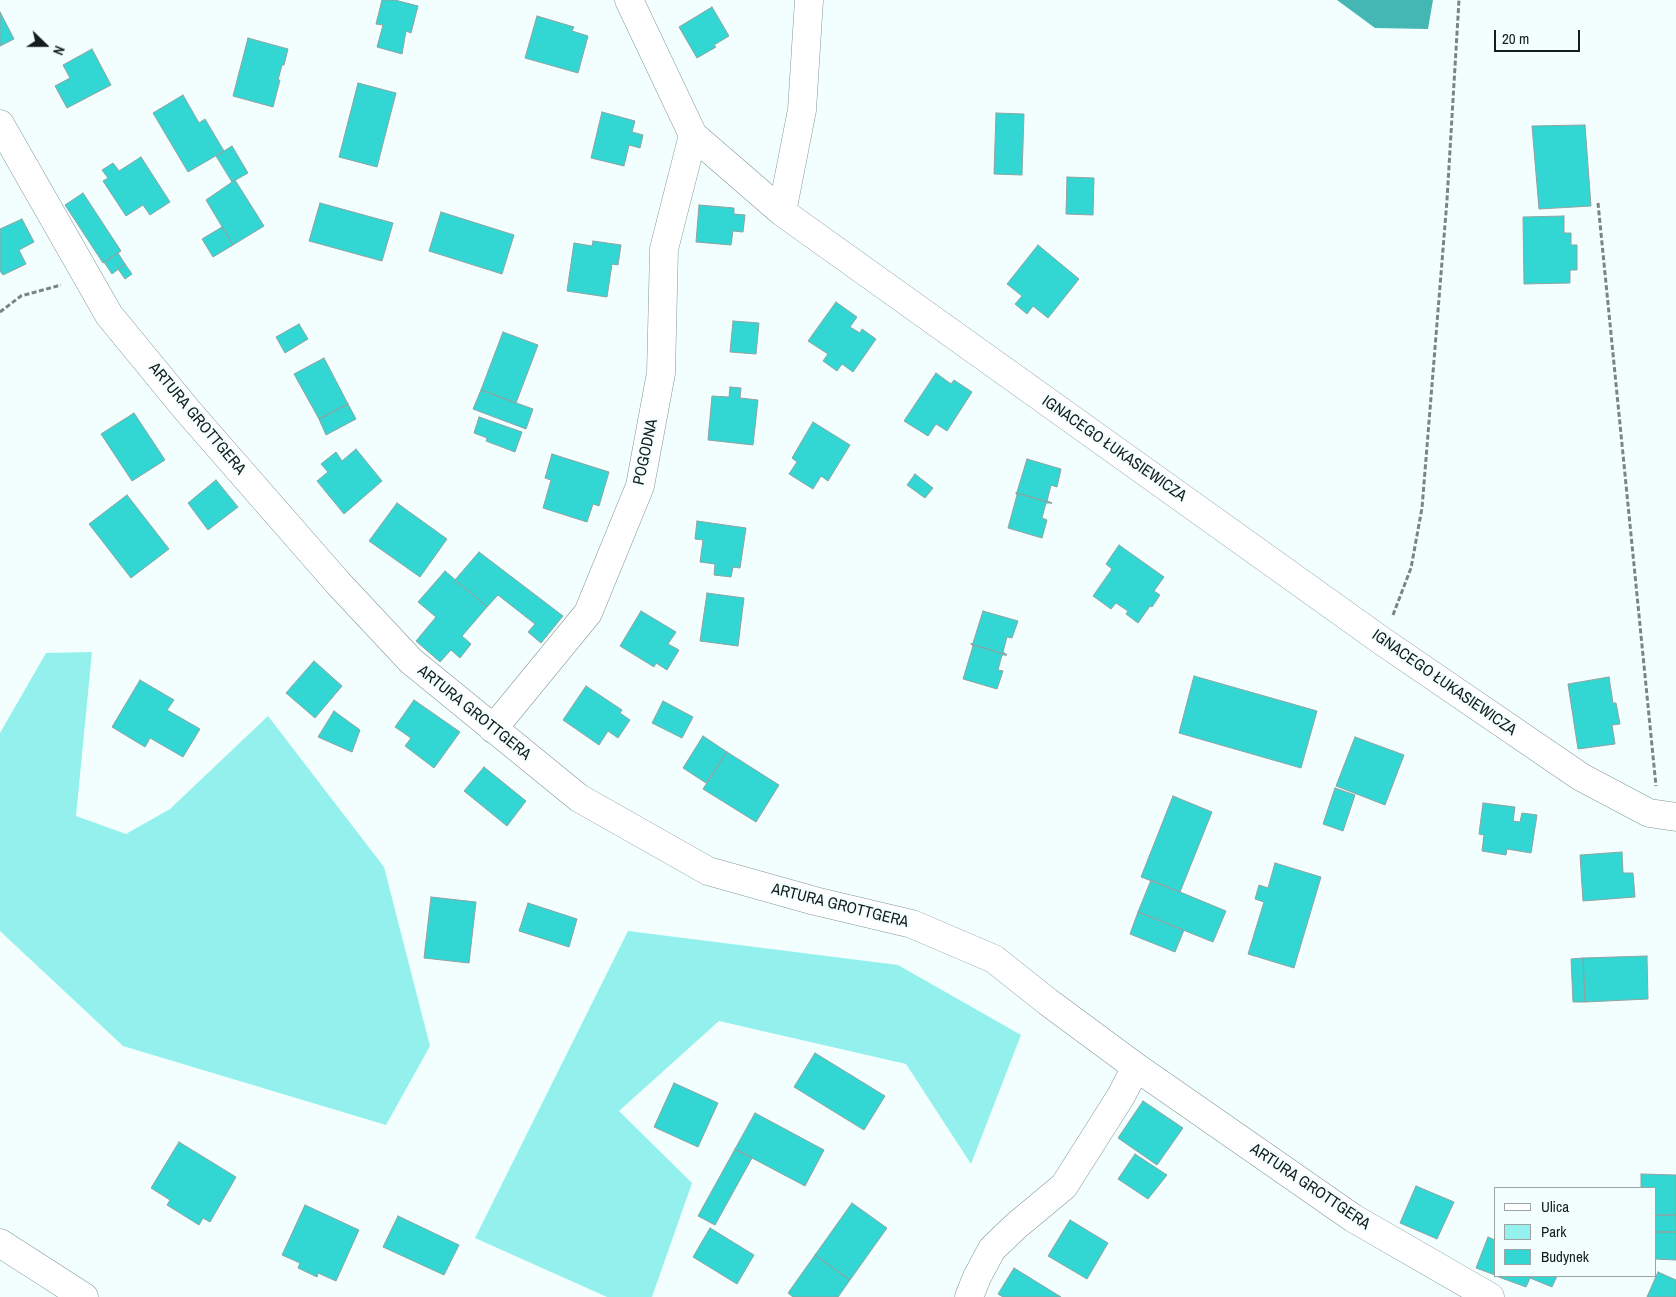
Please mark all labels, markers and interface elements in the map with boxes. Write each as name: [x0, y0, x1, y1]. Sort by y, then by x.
north arrow: [20, 20, 70, 70]
scale bar: [1496, 20, 1582, 52]
text: 20 m: [1502, 28, 1529, 49]
text: N: [49, 43, 69, 58]
street label: ARTURA GROTTGERA: [145, 359, 249, 479]
street label: IGNACEGO ŁUKASIEWICZA: [1038, 392, 1190, 506]
street label: POGODNA: [630, 417, 662, 487]
street label: IGNACEGO ŁUKASIEWICZA: [1368, 626, 1520, 740]
street label: ARTURA GROTTGERA: [413, 661, 535, 765]
street label: ARTURA GROTTGERA: [770, 880, 910, 932]
street label: ARTURA GROTTGERA: [1246, 1140, 1374, 1234]
legend: [1494, 1187, 1656, 1277]
text: Ulica: [1541, 1196, 1569, 1217]
text: Park: [1541, 1221, 1566, 1242]
text: Budynek: [1541, 1246, 1589, 1267]

